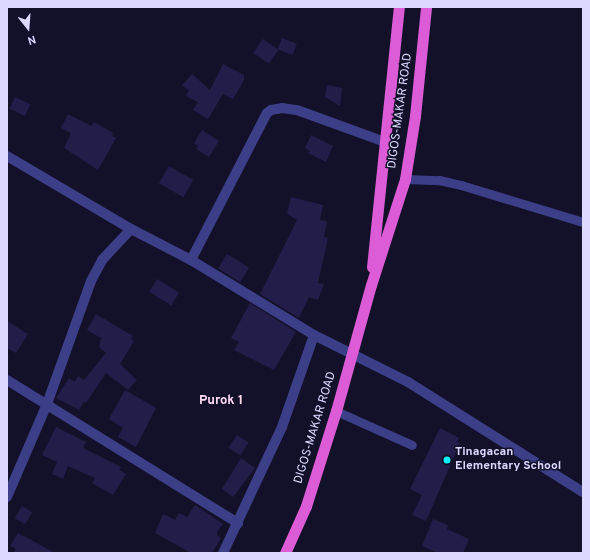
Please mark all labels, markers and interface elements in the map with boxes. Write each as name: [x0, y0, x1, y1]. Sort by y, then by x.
north arrow: [8, 8, 48, 48]
text: N: [26, 32, 37, 47]
street label: DIGOS-MAKAR ROAD: [386, 52, 416, 170]
street label: DIGOS-MAKAR ROAD: [292, 370, 340, 486]
district label: Purok 1: [199, 393, 243, 409]
place label: Tinagacan Elementary School: [455, 446, 561, 474]
marker: Tinagacan Elementary School: [442, 455, 452, 465]

